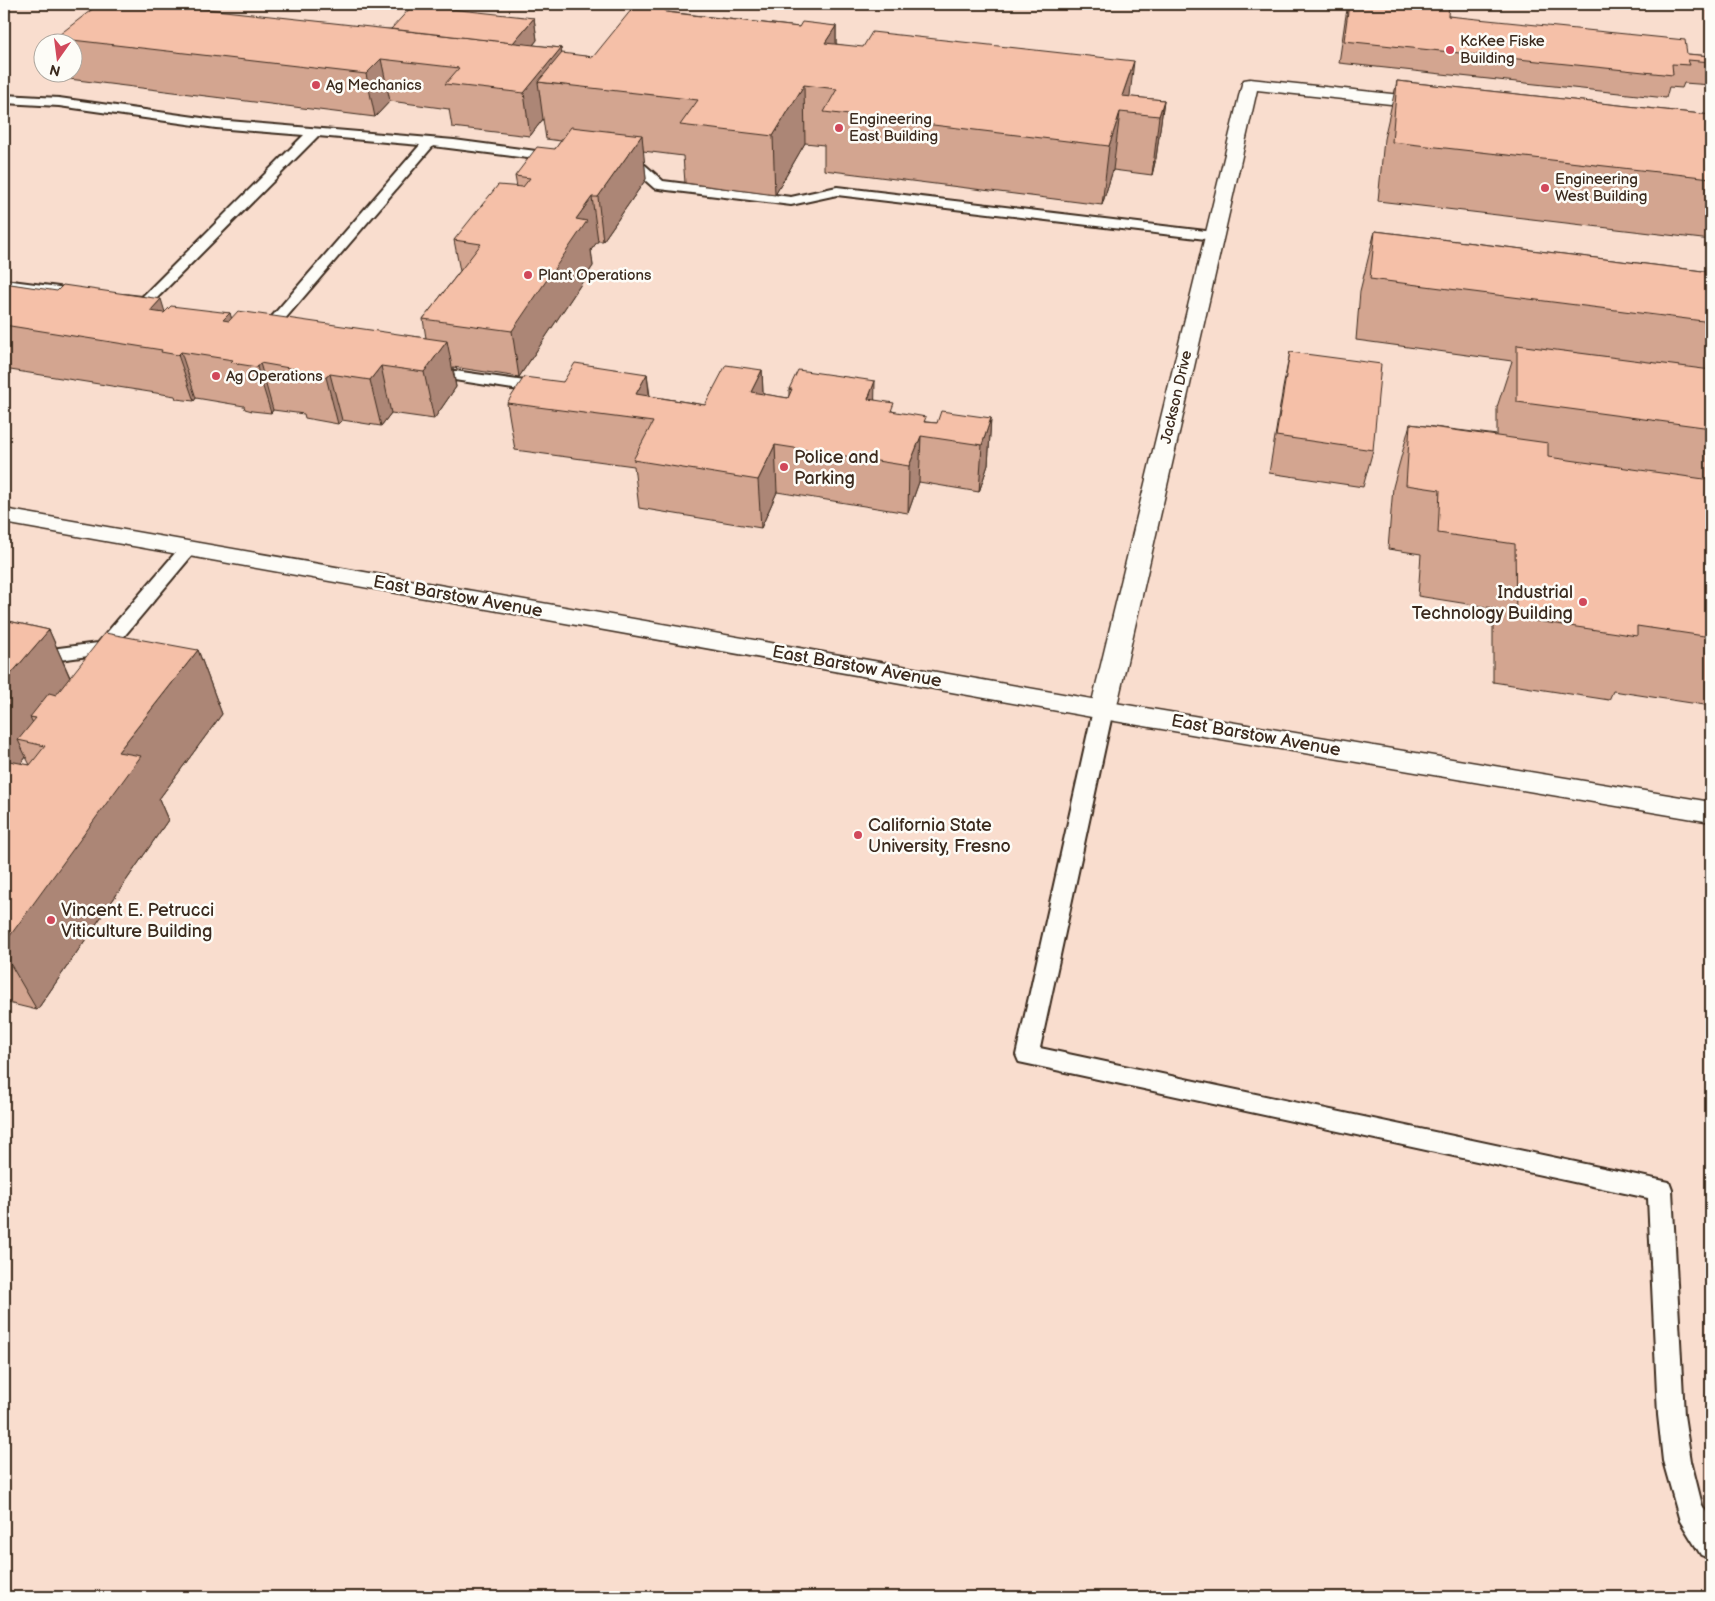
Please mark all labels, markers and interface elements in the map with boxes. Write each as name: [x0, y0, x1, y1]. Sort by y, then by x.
north arrow: [32, 32, 82, 82]
place label: KcKee Fiske Building: [1460, 32, 1545, 68]
marker: KcKee Fiske Building: [1444, 44, 1456, 56]
text: N: [48, 61, 62, 80]
place label: Ag Mechanics: [326, 76, 422, 95]
marker: Ag Mechanics: [310, 79, 322, 91]
place label: Engineering East Building: [849, 110, 938, 146]
marker: Engineering East Building: [833, 122, 845, 134]
place label: Engineering West Building: [1555, 170, 1647, 206]
marker: Engineering West Building: [1539, 182, 1551, 194]
place label: Plant Operations: [538, 266, 652, 285]
marker: Plant Operations: [522, 269, 534, 281]
street label: Jackson Drive: [1157, 349, 1196, 446]
place label: Ag Operations: [226, 367, 323, 386]
marker: Ag Operations: [210, 370, 222, 382]
place label: Police and Parking: [794, 447, 879, 489]
marker: Police and Parking: [778, 461, 790, 473]
street label: East Barstow Avenue: [372, 571, 545, 622]
place label: Industrial Technology Building: [1412, 582, 1573, 624]
marker: Industrial Technology Building: [1577, 596, 1589, 608]
street label: East Barstow Avenue: [771, 641, 944, 692]
street label: East Barstow Avenue: [1170, 710, 1343, 761]
place label: California State University, Fresno: [868, 815, 1011, 857]
marker: California State University, Fresno: [852, 829, 864, 841]
place label: Vincent E. Petrucci Viticulture Building: [61, 900, 214, 942]
marker: Vincent E. Petrucci Viticulture Building: [45, 914, 57, 926]

